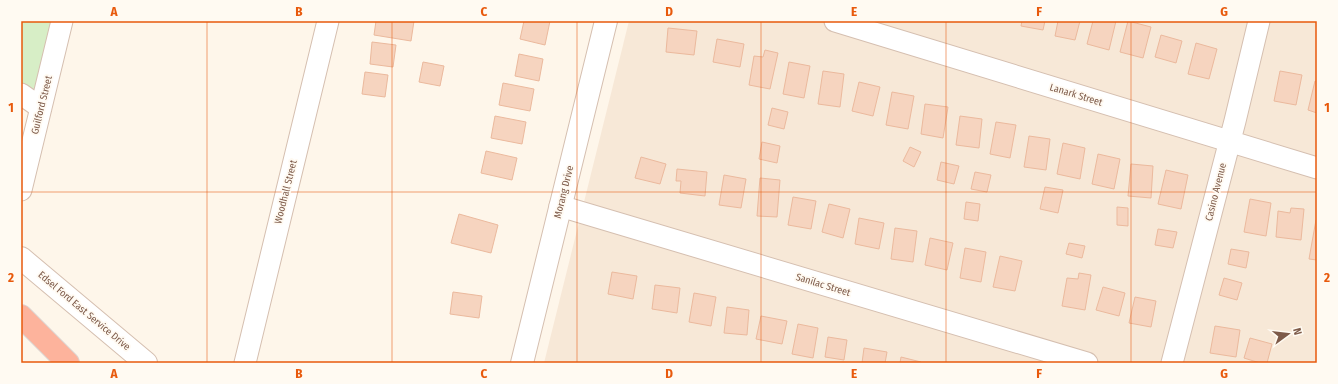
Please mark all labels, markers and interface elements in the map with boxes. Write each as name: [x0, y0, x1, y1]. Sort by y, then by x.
text: A: [109, 4, 118, 19]
text: B: [295, 4, 303, 19]
text: C: [481, 4, 488, 19]
text: D: [665, 4, 673, 19]
text: E: [851, 4, 857, 19]
text: F: [1036, 4, 1042, 19]
text: G: [1220, 4, 1228, 19]
street label: Guilford Street: [29, 74, 55, 135]
street label: Lanark Street: [1048, 81, 1105, 109]
text: 1: [8, 100, 14, 115]
text: 1: [1324, 100, 1330, 115]
street label: Woodhall Street: [272, 158, 300, 225]
street label: Casino Avenue: [1203, 162, 1229, 222]
street label: Morang Drive: [552, 164, 576, 220]
street label: Edsel Ford East Service Drive: [36, 269, 133, 353]
text: 2: [7, 270, 14, 285]
text: 2: [1323, 270, 1330, 285]
street label: Sanilac Street: [794, 271, 852, 299]
north arrow: [1268, 314, 1308, 354]
text: N: [1290, 327, 1304, 336]
text: A: [109, 366, 118, 381]
text: B: [295, 366, 303, 381]
text: C: [481, 366, 488, 381]
text: D: [665, 366, 673, 381]
text: E: [851, 366, 857, 381]
text: F: [1036, 366, 1042, 381]
text: G: [1220, 366, 1228, 381]

